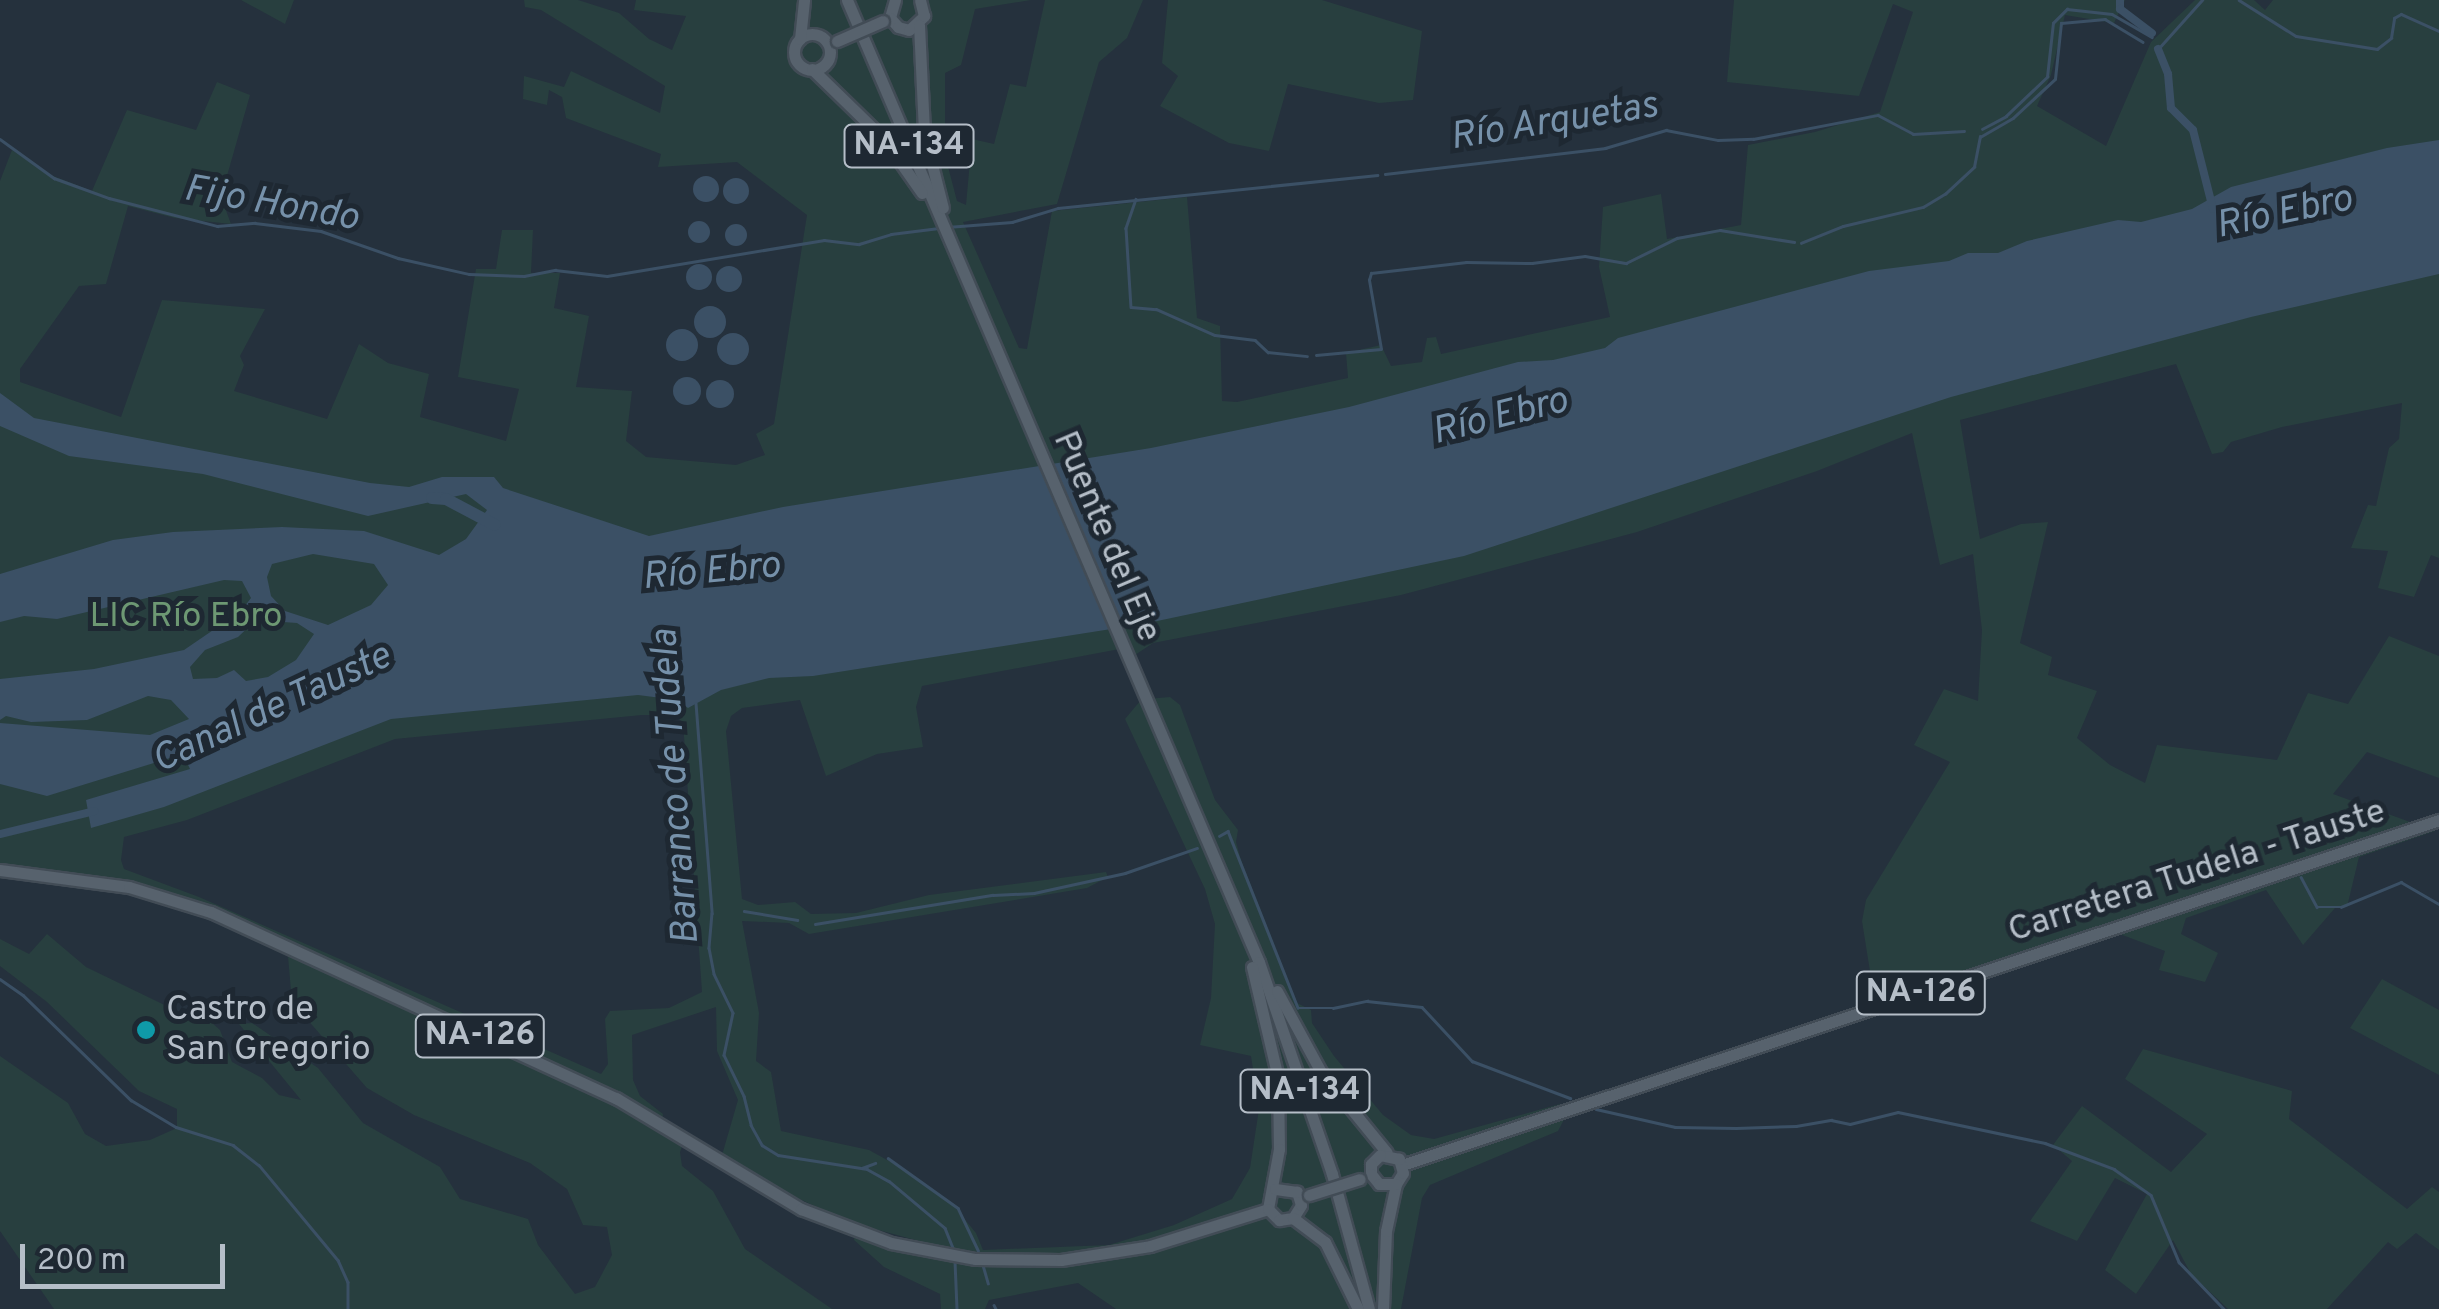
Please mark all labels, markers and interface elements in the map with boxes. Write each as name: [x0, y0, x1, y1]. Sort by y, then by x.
water label: Río Arquetas: [1446, 84, 1662, 162]
road number: NA-134: [842, 119, 976, 173]
water label: Fijo Hondo: [180, 167, 362, 243]
water label: Río Ebro: [2212, 177, 2356, 251]
water label: Río Ebro: [1428, 379, 1572, 457]
street label: Puente del Eje: [1043, 425, 1169, 649]
water label: Río Ebro: [640, 544, 782, 602]
park label: LIC Río Ebro: [90, 596, 282, 638]
water label: Barranco de Tudela: [643, 627, 711, 947]
water label: Canal de Tauste: [145, 635, 399, 785]
street label: Carretera Tudela - Tauste: [2002, 791, 2392, 953]
road number: NA-126: [1854, 966, 1988, 1020]
place label: Castro de San Gregorio: [166, 989, 371, 1071]
road number: NA-126: [412, 1009, 548, 1063]
marker: Castro de San Gregorio: [135, 1019, 157, 1041]
road number: NA-134: [1238, 1064, 1372, 1118]
scale bar: [25, 1224, 230, 1286]
text: 200 m: [37, 1243, 126, 1280]

